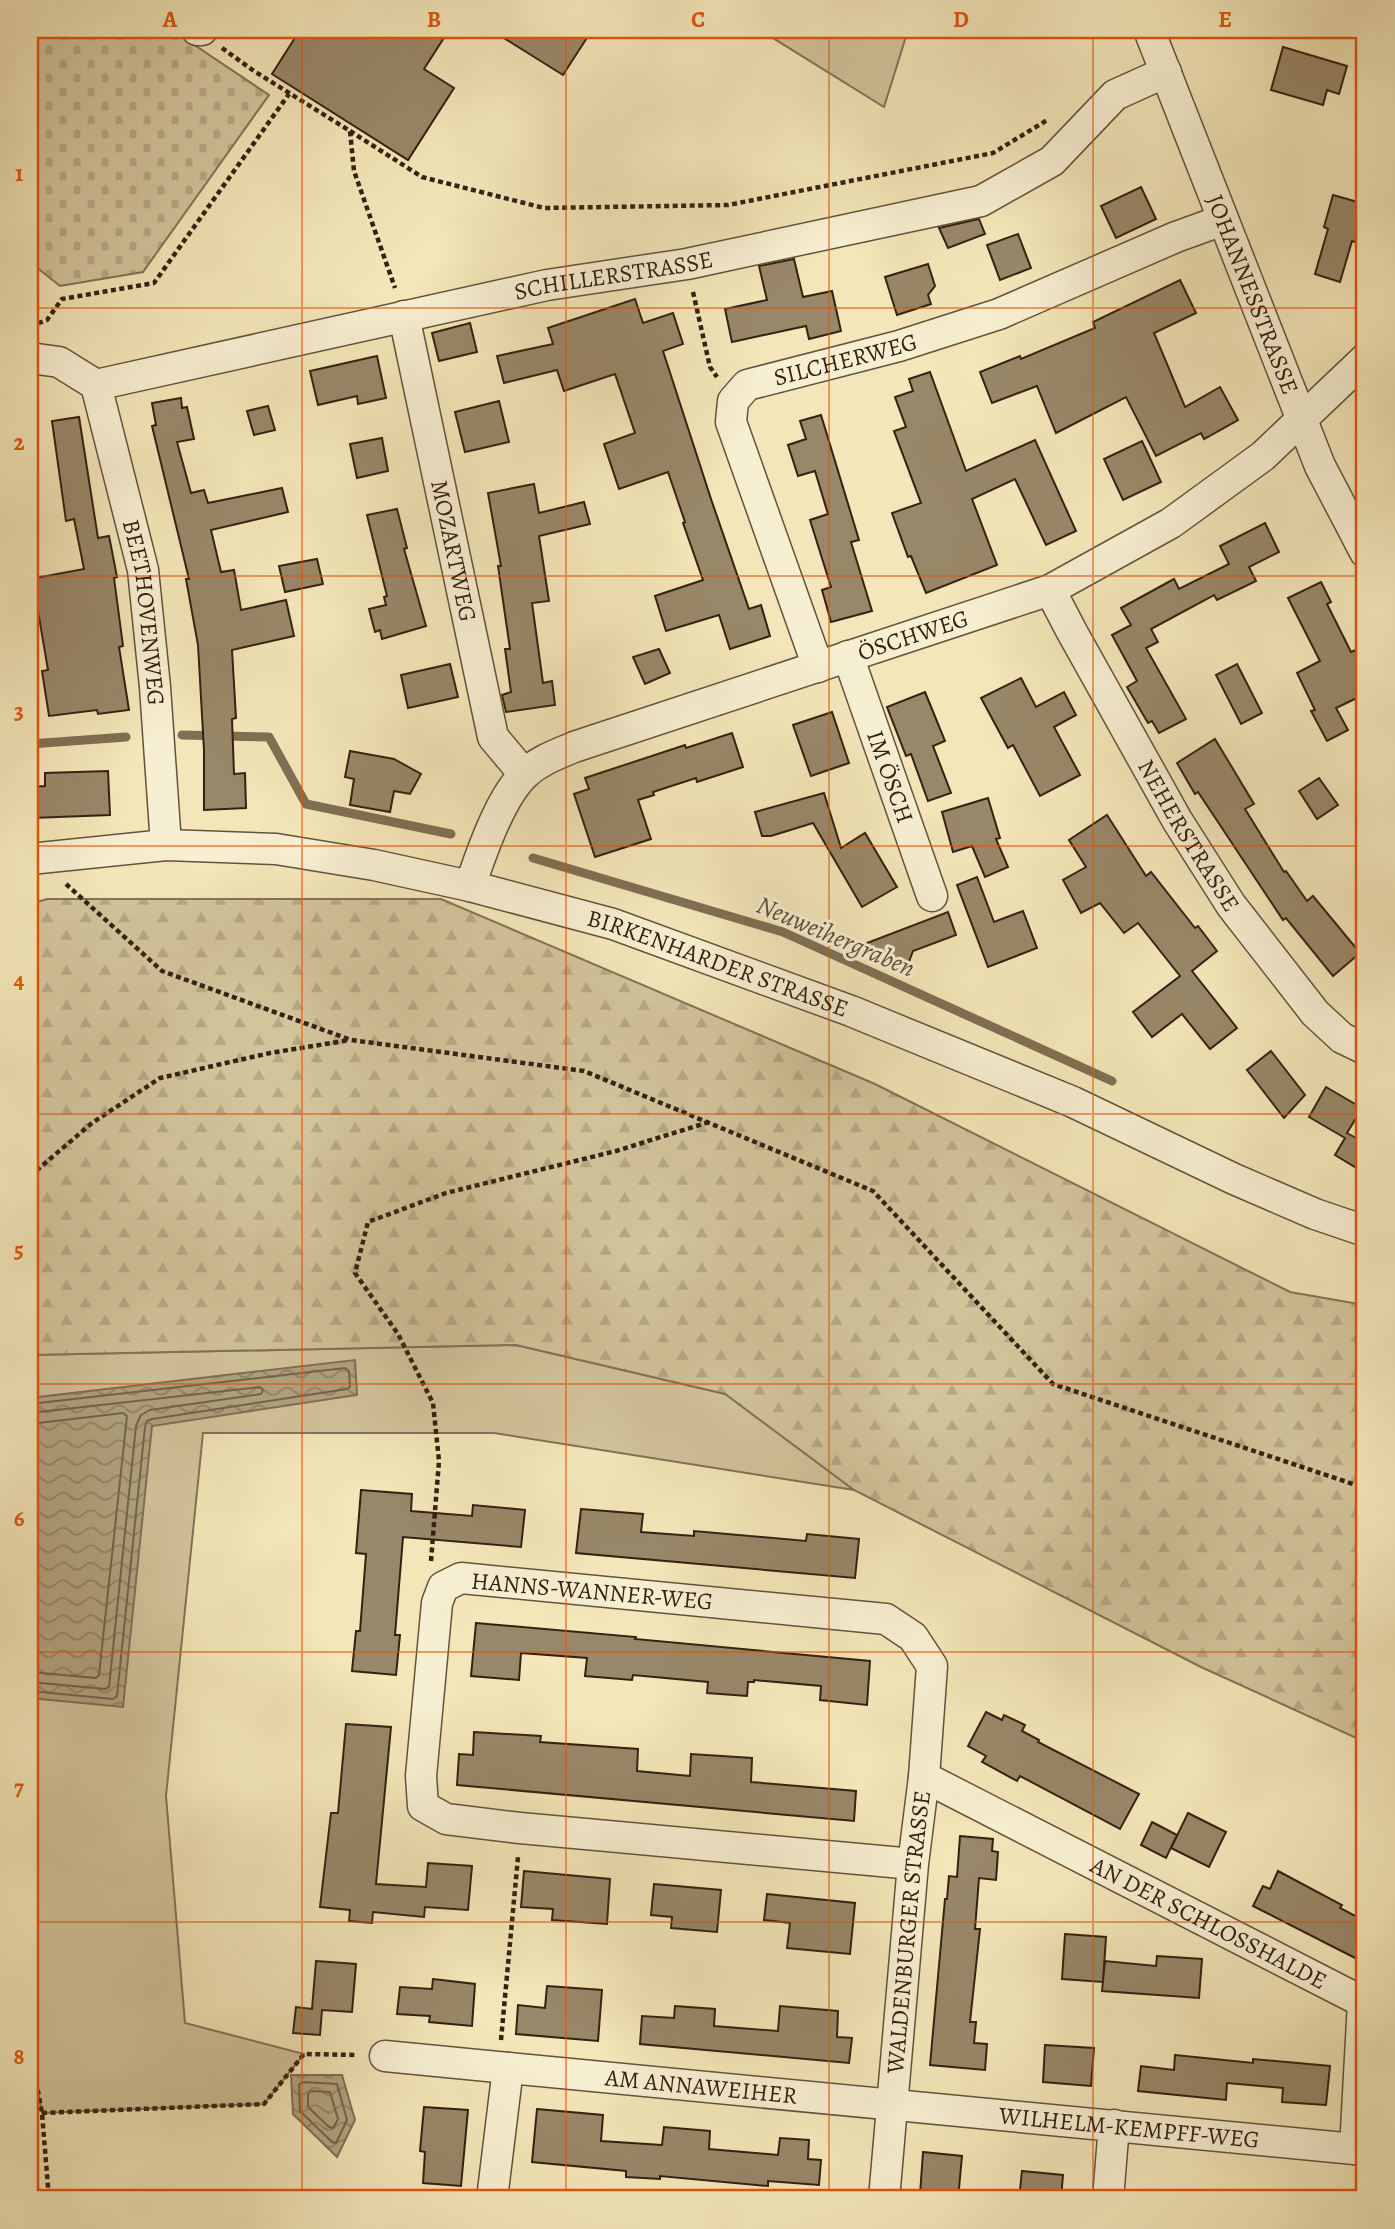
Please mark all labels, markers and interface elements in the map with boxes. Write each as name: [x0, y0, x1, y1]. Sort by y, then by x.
text: A: [162, 4, 178, 35]
text: B: [427, 4, 441, 35]
text: C: [691, 4, 705, 35]
text: D: [953, 4, 969, 35]
text: E: [1218, 4, 1232, 35]
text: 1: [15, 158, 23, 189]
street label: JOHANNESSTRASSE: [1199, 190, 1306, 399]
street label: SCHILLERSTRASSE: [511, 243, 716, 308]
street label: SILCHERWEG: [770, 325, 921, 393]
text: 2: [13, 427, 25, 458]
street label: MOZARTWEG: [423, 477, 484, 625]
street label: BEETHOVENWEG: [115, 516, 172, 707]
street label: ÖSCHWEG: [854, 602, 972, 668]
text: 3: [14, 696, 24, 727]
street label: IM ÖSCH: [859, 726, 921, 828]
street label: NEHERSTRASSE: [1130, 754, 1247, 918]
water label: Neuweihergraben: [751, 887, 920, 986]
street label: BIRKENHARDER STRASSE: [584, 902, 853, 1025]
text: 4: [14, 965, 25, 996]
text: 5: [14, 1234, 24, 1265]
text: 6: [14, 1503, 25, 1534]
street label: HANNS-WANNER-WEG: [470, 1564, 714, 1618]
text: 7: [14, 1772, 24, 1803]
street label: WALDENBURGER STRASSE: [879, 1789, 938, 2076]
street label: AN DER SCHLOSSHALDE: [1084, 1849, 1332, 1997]
text: 8: [13, 2041, 25, 2072]
street label: AM ANNAWEIHER: [603, 2061, 799, 2112]
street label: WILHELM-KEMPFF-WEG: [997, 2099, 1261, 2156]

